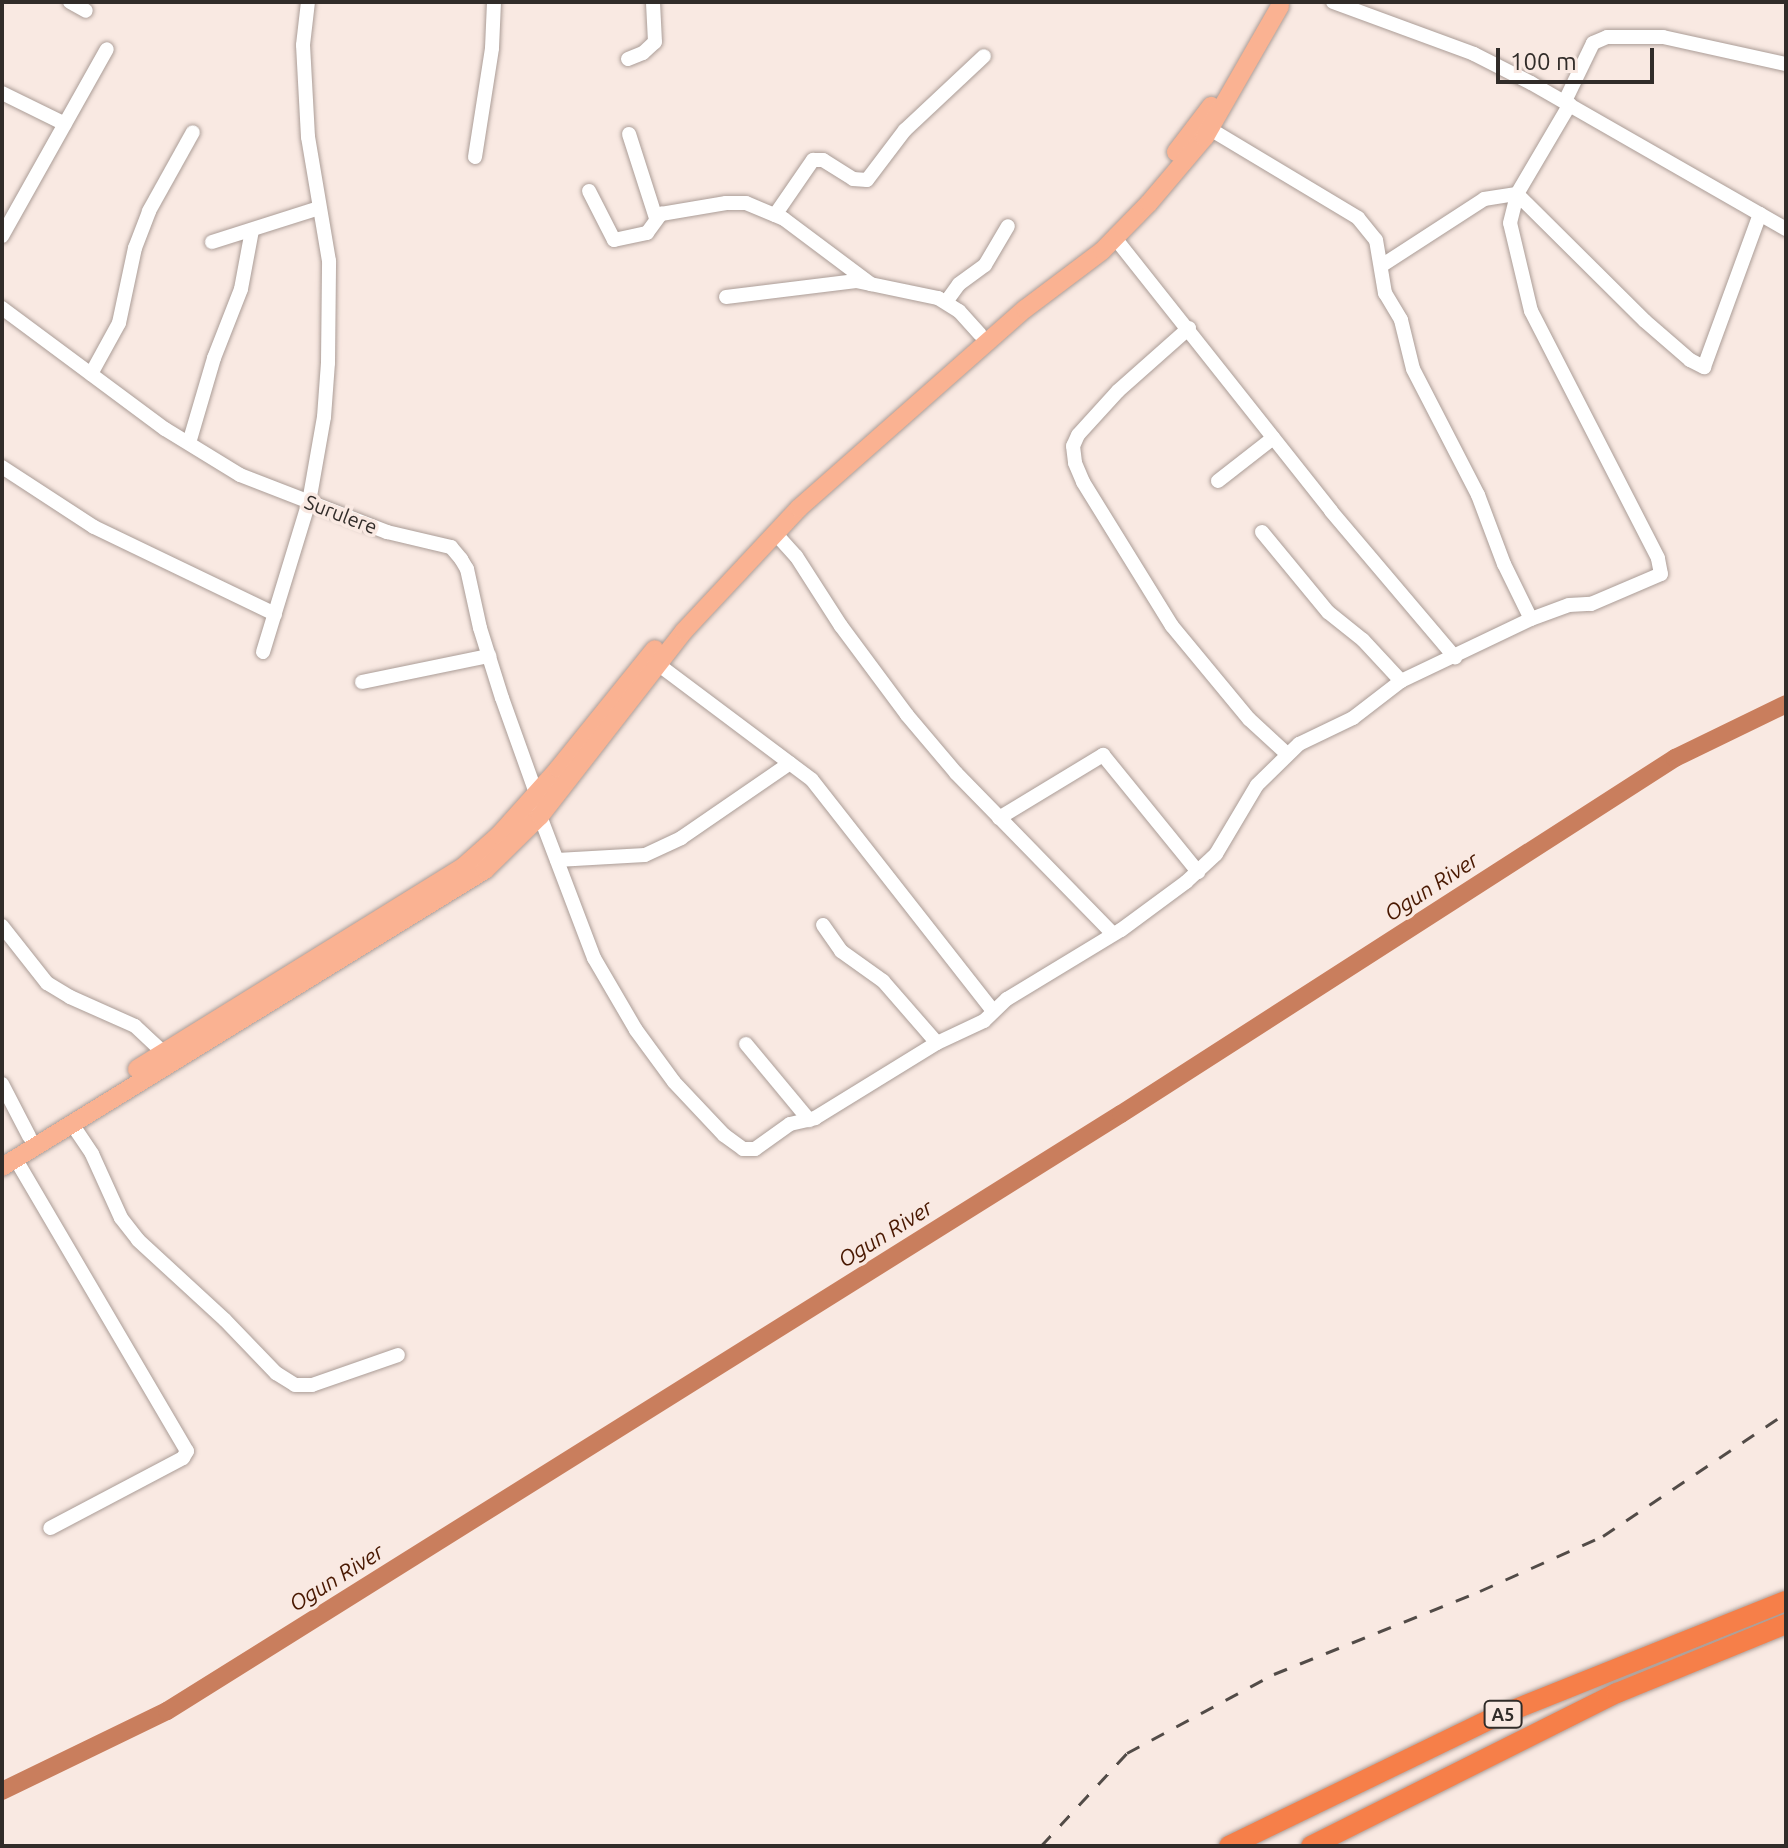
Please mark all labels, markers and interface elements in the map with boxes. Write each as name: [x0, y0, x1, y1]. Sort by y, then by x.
scale bar: [1500, 32, 1658, 82]
text: 100 m: [1510, 48, 1577, 75]
street label: Surulere: [301, 489, 381, 539]
water label: Ogun River: [1379, 846, 1483, 926]
water label: Ogun River: [833, 1194, 937, 1272]
water label: Ogun River: [284, 1538, 388, 1616]
road number: A5: [1483, 1700, 1523, 1728]

